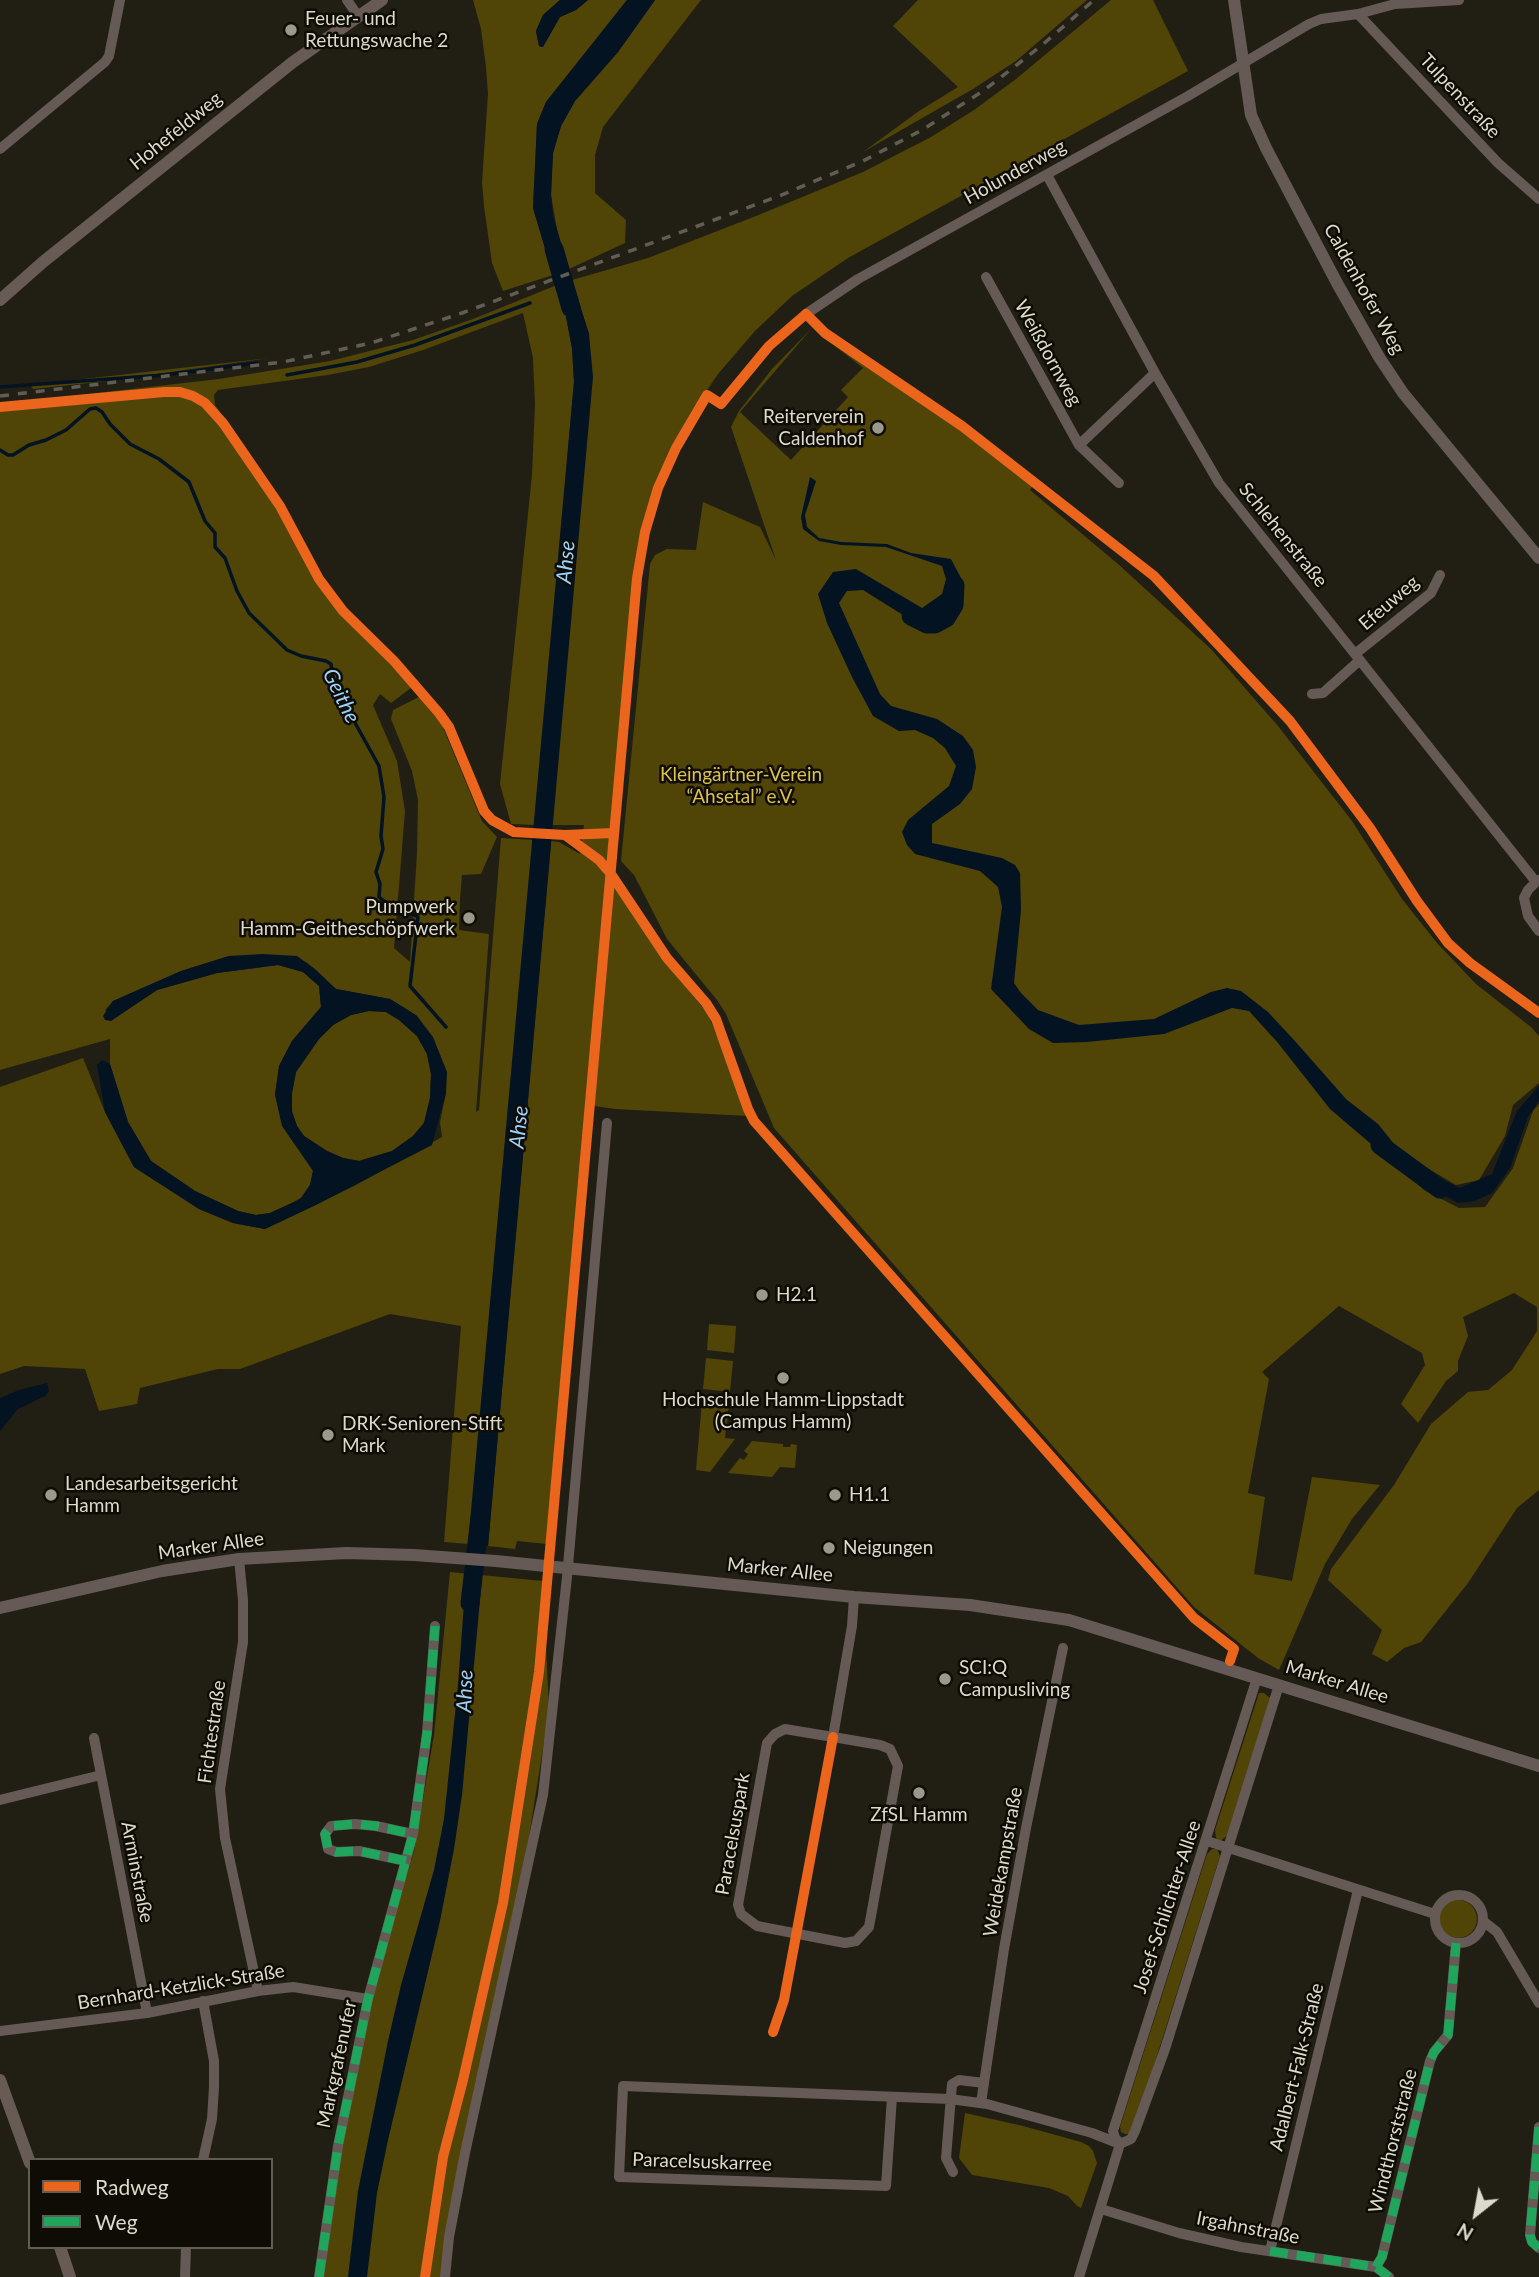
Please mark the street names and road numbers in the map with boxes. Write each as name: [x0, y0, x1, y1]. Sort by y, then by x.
street label: Tulpenstraße: [1415, 49, 1505, 143]
street label: Hohefeldweg: [125, 87, 227, 175]
street label: Holunderweg: [960, 135, 1070, 209]
street label: Caldenhofer Weg: [1319, 220, 1409, 358]
street label: Weißdornweg: [1009, 296, 1087, 410]
street label: Schlehenstraße: [1234, 478, 1332, 592]
street label: Efeuweg: [1354, 571, 1424, 635]
street label: Marker Allee: [157, 1527, 265, 1565]
street label: Marker Allee: [726, 1553, 834, 1587]
street label: Marker Allee: [1283, 1656, 1391, 1708]
street label: Fichtestraße: [193, 1679, 231, 1785]
street label: Paracelsuspark: [711, 1771, 755, 1897]
street label: Weidekampstraße: [979, 1785, 1027, 1939]
street label: Josef-Schlichter-Allee: [1128, 1817, 1206, 1997]
street label: Arminstraße: [116, 1819, 158, 1925]
street label: Bernhard-Ketzlick-Straße: [76, 1959, 286, 2015]
street label: Adalbert-Falk-Straße: [1265, 1981, 1329, 2153]
street label: Markgrafenufer: [312, 1998, 362, 2130]
street label: Windthorststraße: [1364, 2067, 1422, 2215]
street label: Paracelsuskarree: [632, 2148, 772, 2176]
street label: Irgahnstraße: [1194, 2207, 1302, 2249]

